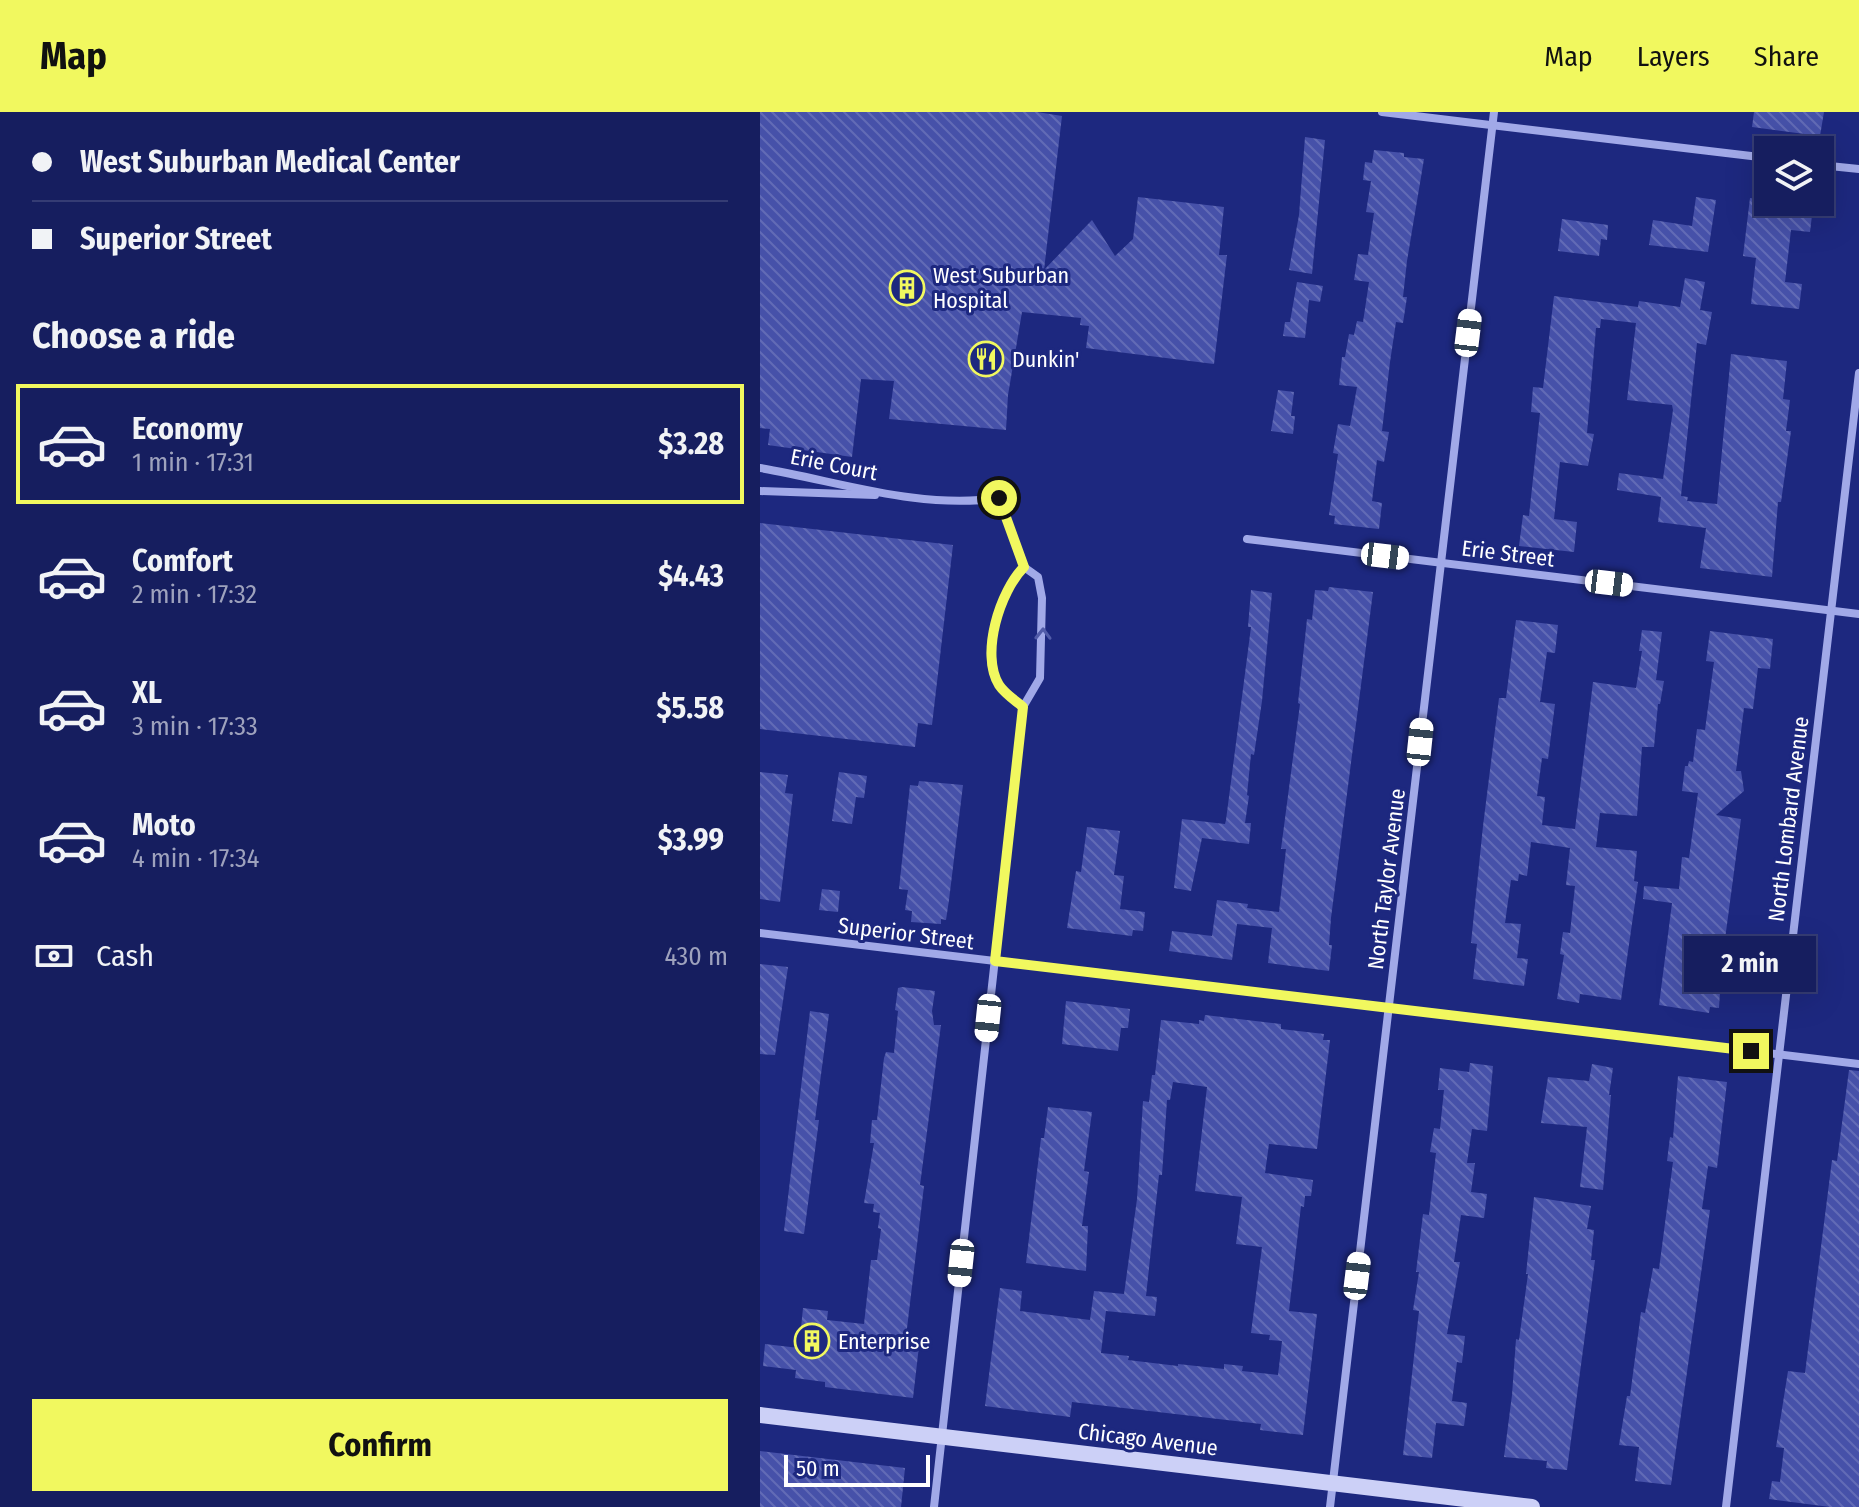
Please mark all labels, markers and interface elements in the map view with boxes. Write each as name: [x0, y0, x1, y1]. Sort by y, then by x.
text: Map: [40, 33, 107, 79]
text: Map: [1544, 40, 1593, 73]
text: Layers: [1637, 40, 1710, 73]
text: Share: [1754, 40, 1819, 73]
map controls: [1754, 136, 1834, 216]
button: layers: [1754, 136, 1834, 216]
text: West Suburban Medical Center: [80, 144, 460, 180]
text: Superior Street: [80, 221, 272, 257]
place label: West Suburban Hospital: [933, 262, 1069, 314]
building icon: West Suburban Hospital: [888, 269, 926, 307]
car: [1453, 308, 1483, 358]
text: Choose a ride: [32, 314, 235, 358]
restaurant icon: Dunkin': [967, 340, 1005, 378]
place label: Dunkin': [1012, 346, 1080, 373]
icon: car: [36, 408, 108, 480]
text: Economy: [132, 411, 243, 447]
text: $3.28: [658, 426, 724, 462]
street label: Erie Court: [788, 443, 880, 486]
text: 1 min · 17:31: [132, 447, 254, 478]
route start: [981, 480, 1017, 516]
street label: Erie Street: [1460, 534, 1557, 573]
icon: car: [36, 540, 108, 612]
car: [1360, 541, 1410, 571]
text: Comfort: [132, 543, 233, 579]
text: $4.43: [658, 558, 724, 594]
car: [1584, 568, 1634, 598]
text: 2 min · 17:32: [132, 579, 257, 610]
one-way arrow: [1034, 627, 1051, 640]
icon: car: [36, 672, 108, 744]
text: XL: [132, 675, 162, 711]
text: $5.58: [657, 690, 724, 726]
text: 3 min · 17:33: [132, 711, 258, 742]
street label: North Lombard Avenue: [1762, 715, 1814, 923]
car: [1406, 717, 1434, 767]
street label: North Taylor Avenue: [1362, 787, 1411, 971]
icon: car: [36, 804, 108, 876]
text: Moto: [132, 807, 196, 843]
text: $3.99: [658, 822, 724, 858]
text: 4 min · 17:34: [132, 843, 259, 874]
street label: Superior Street: [836, 912, 976, 955]
icon: cash: [32, 934, 76, 978]
callout: 2 min: [1685, 935, 1817, 991]
text: Cash: [96, 938, 154, 974]
text: 430 m: [664, 941, 728, 972]
text: 2 min: [1721, 948, 1779, 979]
car: [974, 993, 1002, 1043]
route end: [1733, 1033, 1769, 1069]
car: [947, 1238, 975, 1288]
car: [1342, 1251, 1372, 1301]
building icon: Enterprise: [793, 1322, 831, 1360]
place label: Enterprise: [838, 1328, 930, 1355]
button: Confirm: [32, 1399, 728, 1491]
street label: Chicago Avenue: [1076, 1418, 1219, 1461]
scale bar: [784, 1451, 930, 1487]
text: 50 m: [796, 1455, 840, 1482]

